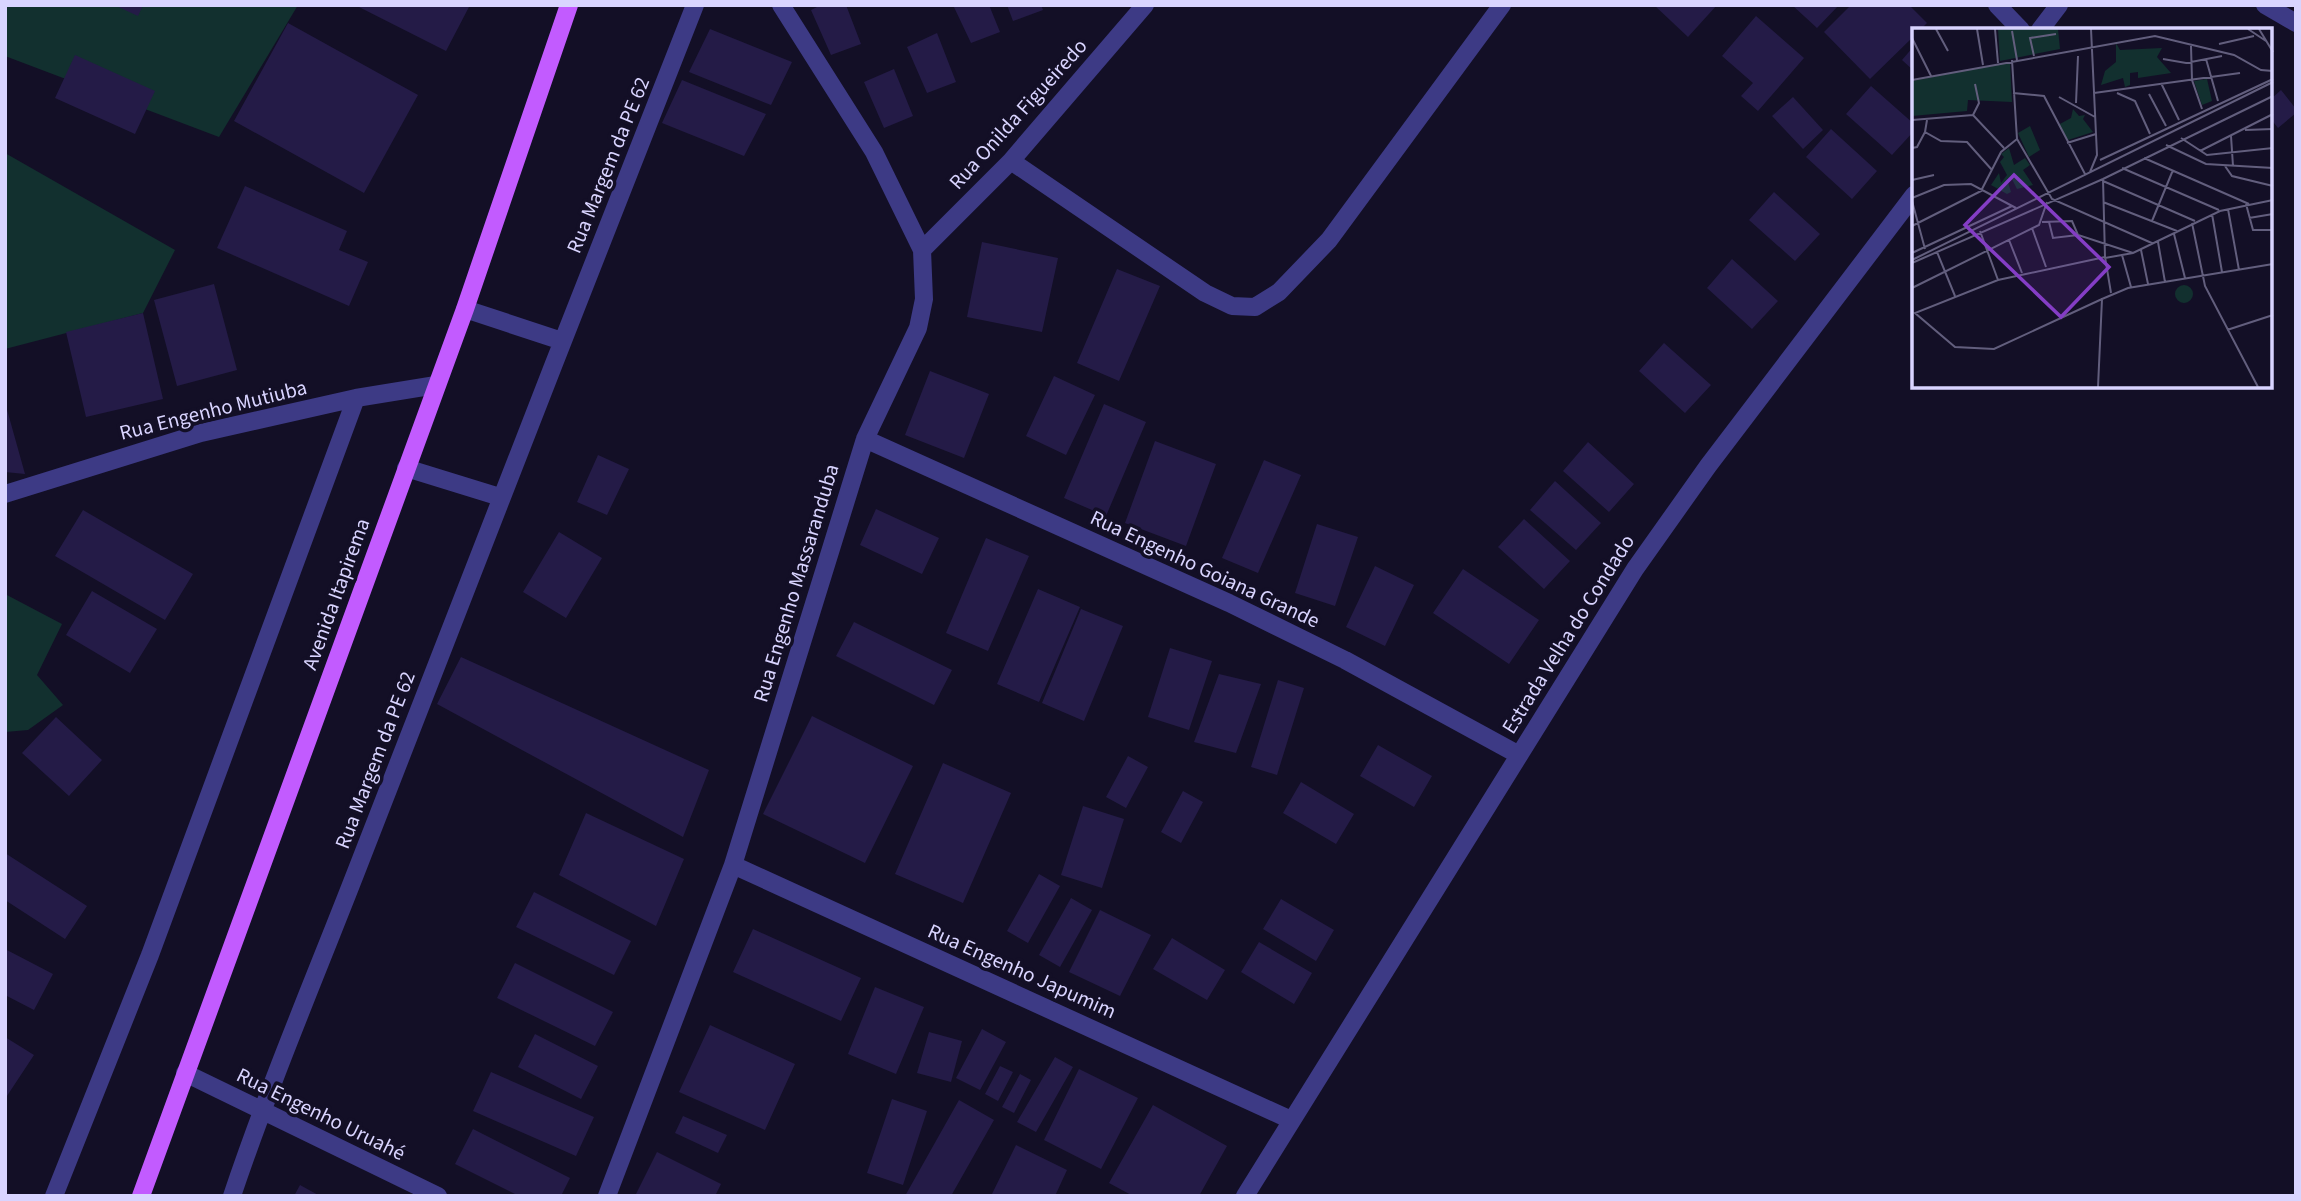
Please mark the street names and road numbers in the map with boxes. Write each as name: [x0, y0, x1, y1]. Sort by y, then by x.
street label: Rua Onilda Figueiredo: [942, 32, 1094, 196]
street label: Rua Margem da PE 62: [559, 72, 657, 258]
street label: Rua Engenho Mutiuba: [116, 372, 310, 448]
street label: Rua Engenho Massaranduba: [745, 460, 847, 706]
street label: Rua Engenho Goiana Grande: [1085, 503, 1325, 635]
street label: Avenida Itapirema: [295, 514, 377, 674]
street label: Estrada Velha do Condado: [1494, 528, 1642, 740]
street label: Rua Margem da PE 62: [327, 667, 423, 853]
street label: Rua Engenho Japumim: [923, 916, 1121, 1026]
street label: Rua Engenho Uruahé: [231, 1060, 411, 1168]

